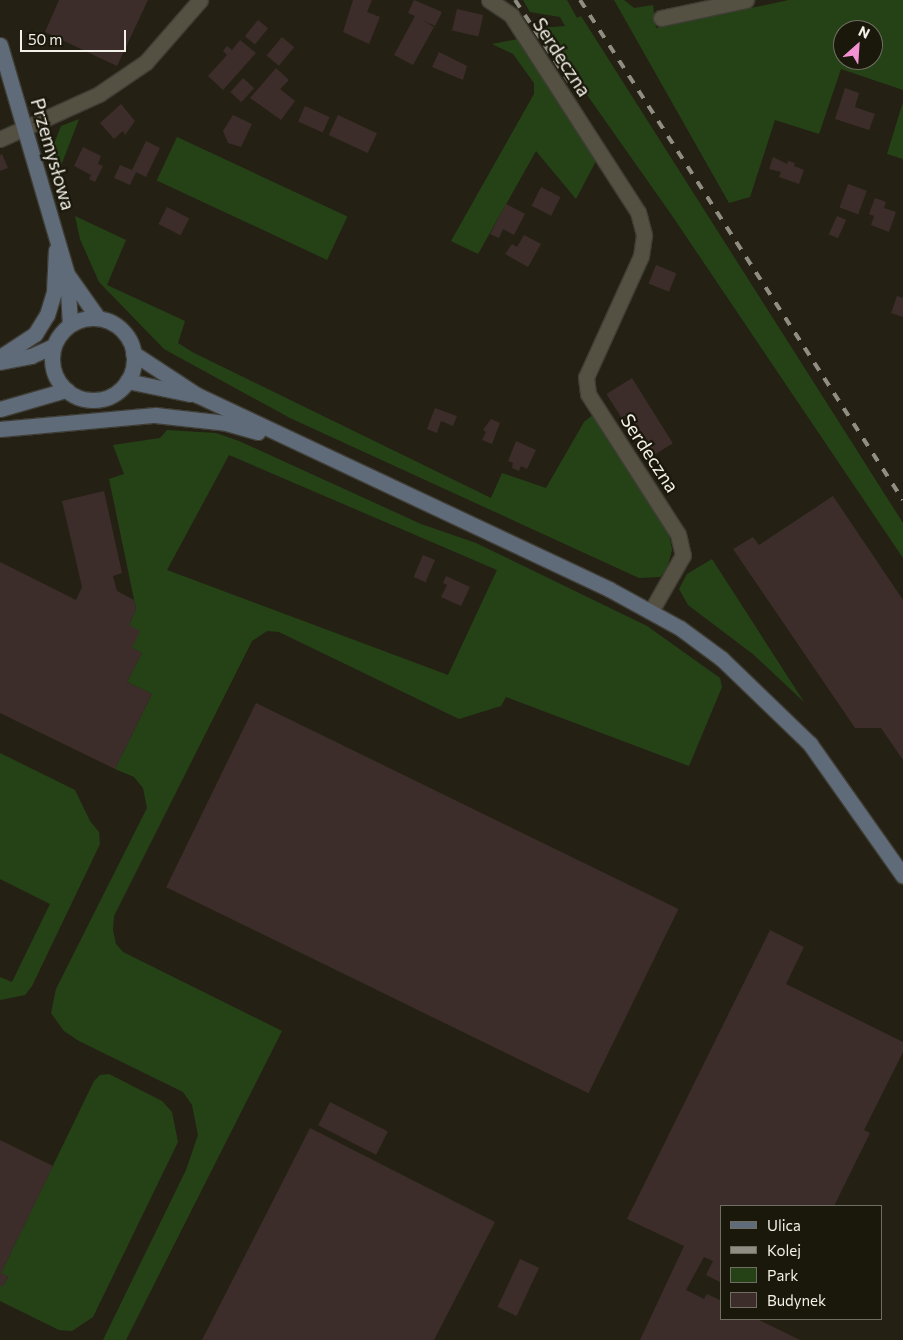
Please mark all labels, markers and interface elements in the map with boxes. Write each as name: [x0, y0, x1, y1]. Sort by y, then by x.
street label: Serdeczna: [528, 13, 596, 101]
scale bar: [22, 20, 129, 52]
north arrow: [833, 20, 883, 70]
text: N: [856, 22, 873, 42]
text: 50 m: [28, 30, 62, 48]
street label: Przemysłowa: [26, 95, 80, 213]
street label: Serdeczna: [616, 409, 684, 497]
legend: [720, 1205, 883, 1320]
text: Ulica: [767, 1216, 801, 1234]
text: Kolej: [767, 1241, 801, 1259]
text: Park: [767, 1266, 798, 1284]
text: Budynek: [767, 1291, 826, 1309]

